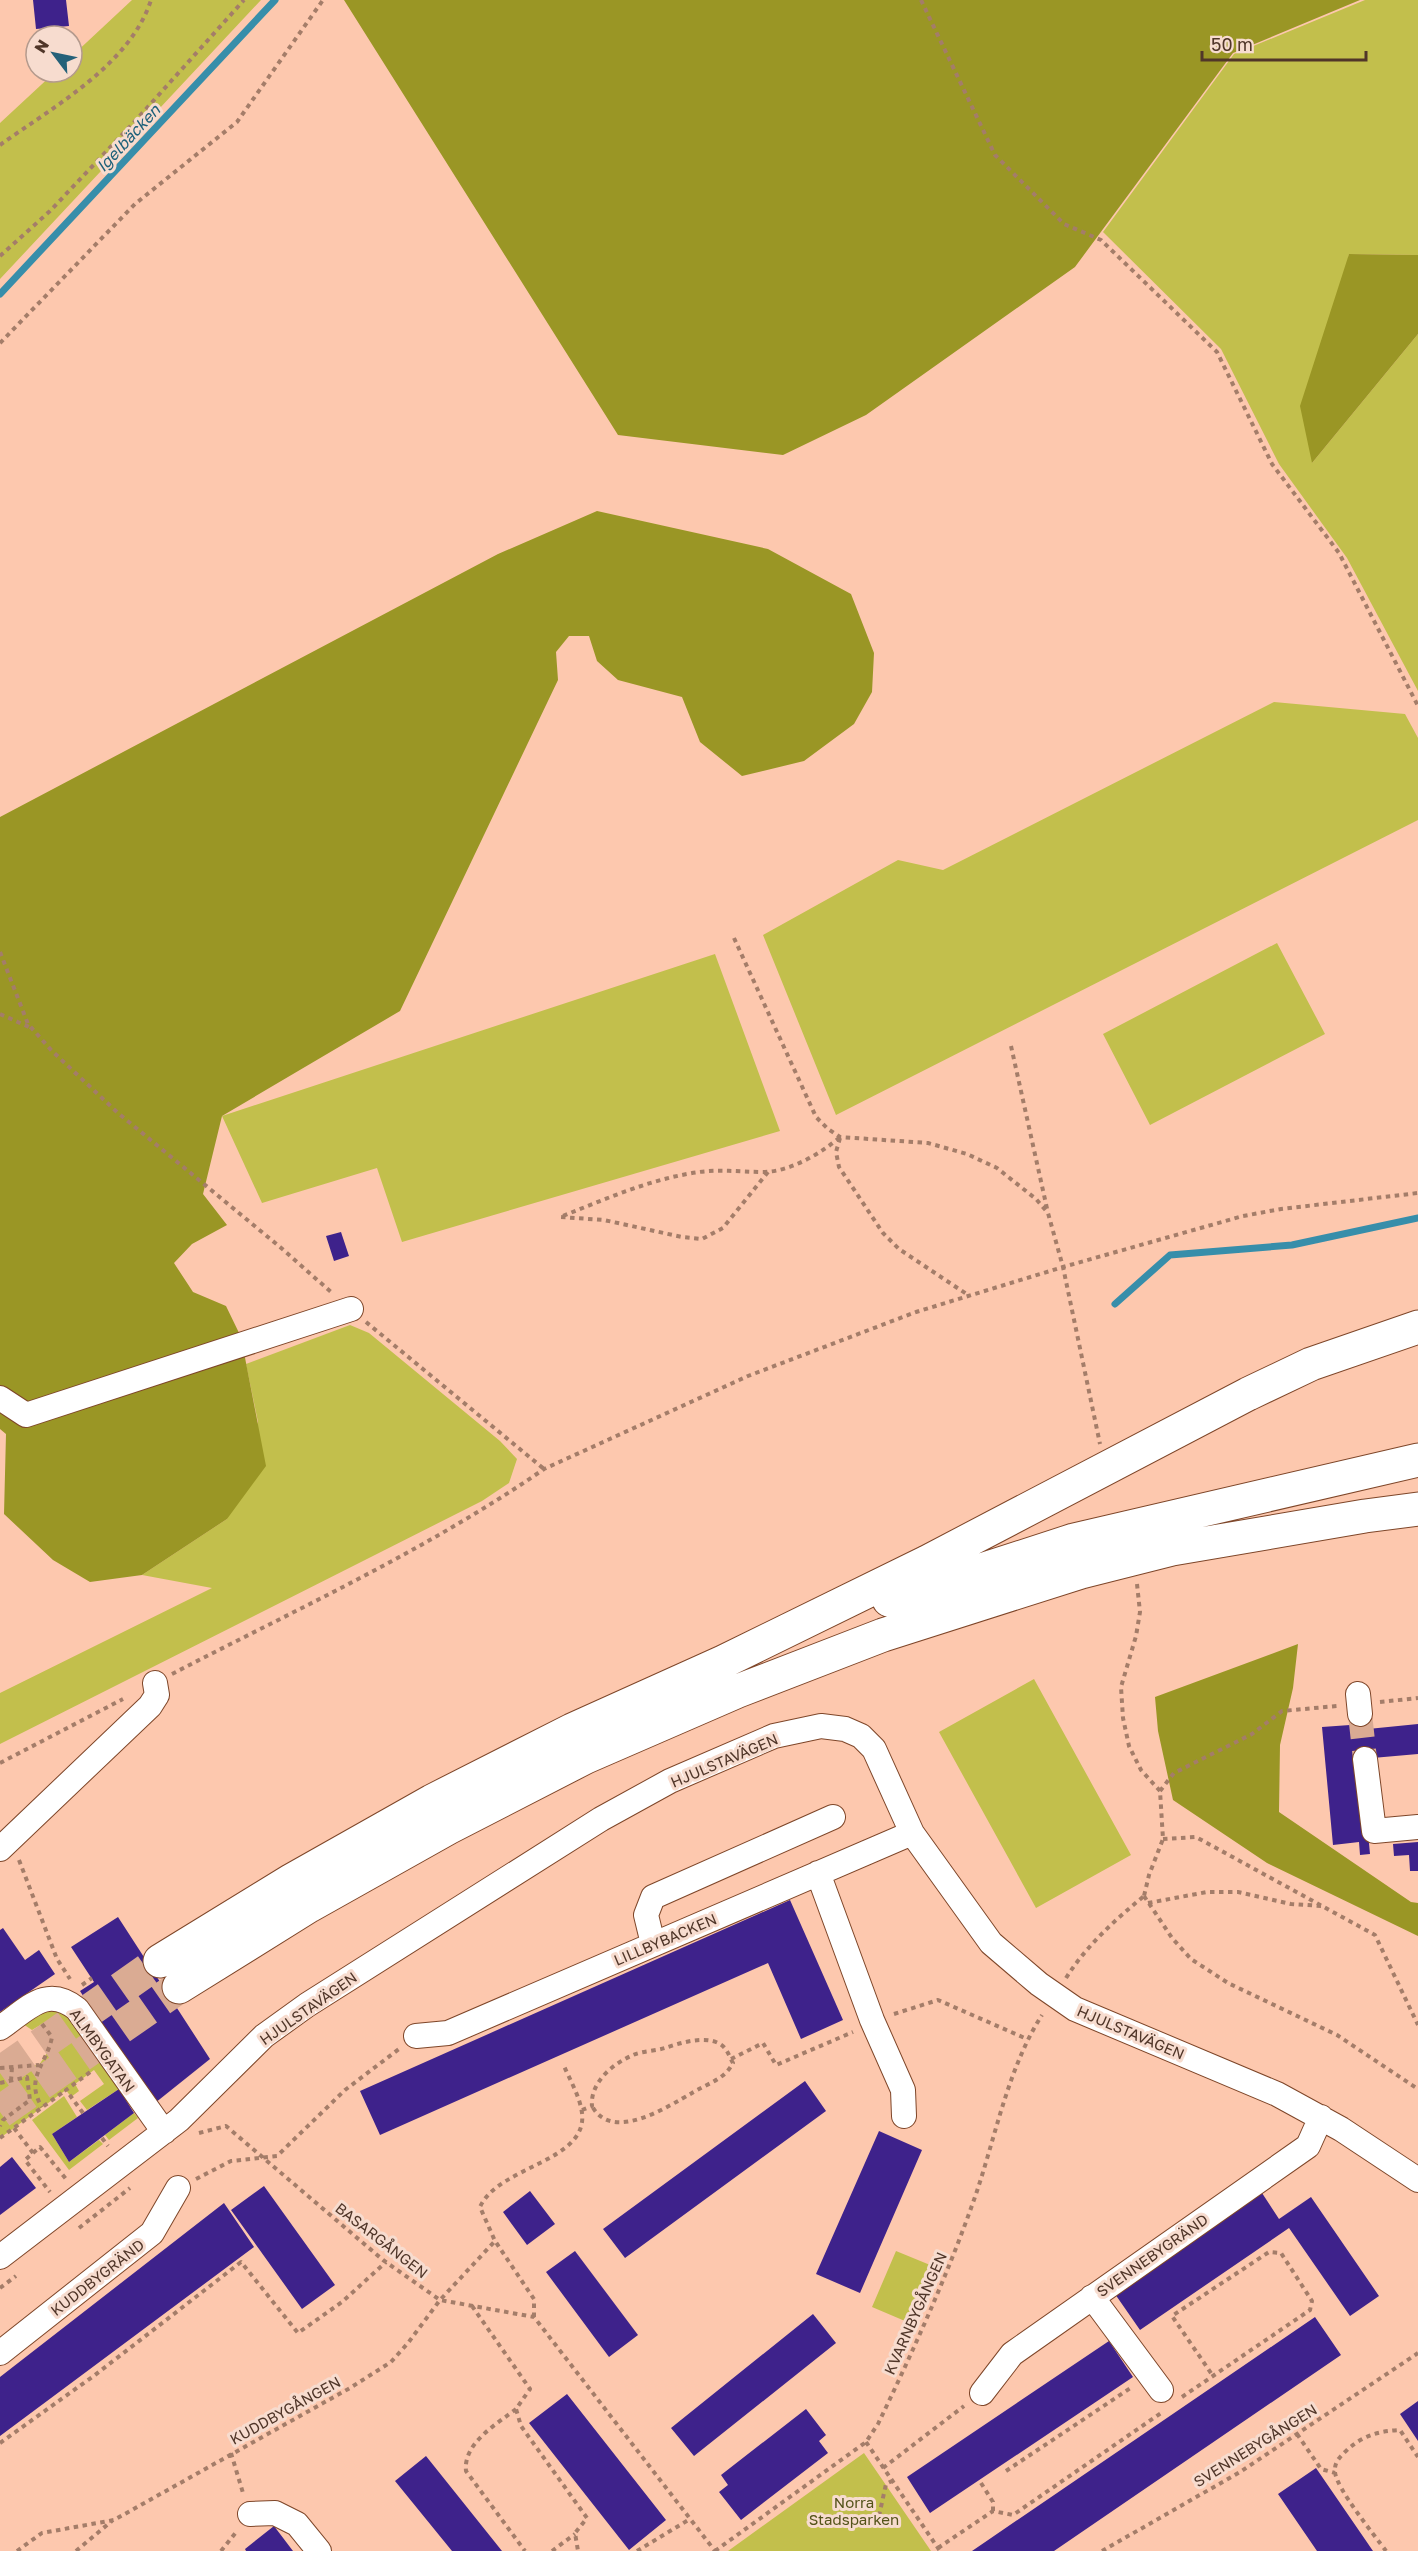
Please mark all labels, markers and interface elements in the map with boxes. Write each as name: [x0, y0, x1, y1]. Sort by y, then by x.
north arrow: [24, 24, 84, 84]
scale bar: [1202, 24, 1366, 62]
text: 50 m: [1211, 33, 1253, 55]
text: N: [30, 36, 53, 57]
water label: Igelbäcken: [92, 99, 165, 176]
street label: HJULSTAVÄGEN: [668, 1729, 780, 1791]
street label: LILLBYBACKEN: [611, 1909, 719, 1969]
street label: HJULSTAVÄGEN: [256, 1968, 360, 2048]
street label: HJULSTAVÄGEN: [1075, 2001, 1187, 2063]
street label: ALMBYGATAN: [67, 2005, 139, 2095]
street label: BASARGÅNGEN: [332, 2198, 432, 2282]
street label: SVENNEBYGRÄND: [1093, 2210, 1211, 2300]
street label: KUDDBYGRÄND: [47, 2235, 147, 2319]
street label: KVARNBYGÅNGEN: [880, 2249, 950, 2377]
street label: KUDDBYGÅNGEN: [227, 2372, 343, 2448]
street label: SVENNEBYGÅNGEN: [1190, 2400, 1320, 2490]
park label: Norra Stadsparken: [809, 2493, 899, 2528]

